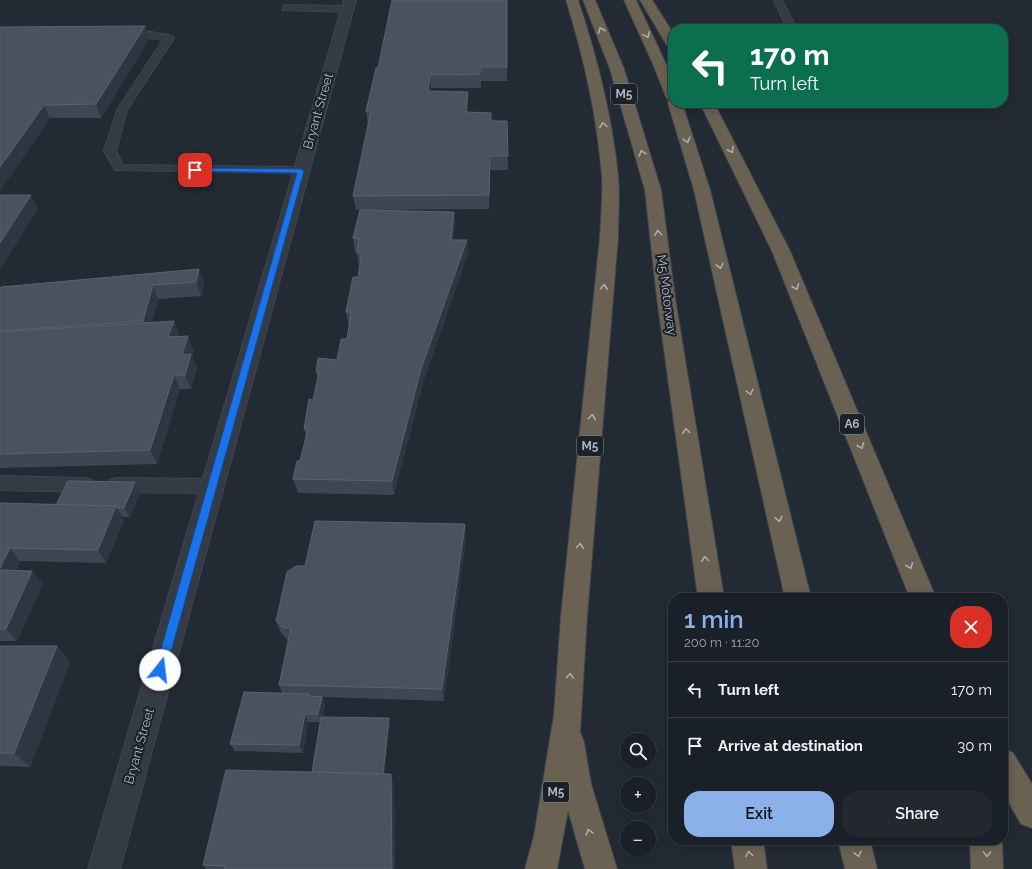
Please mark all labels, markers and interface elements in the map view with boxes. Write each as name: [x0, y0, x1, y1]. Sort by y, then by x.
one-way arrow: [597, 26, 605, 33]
one-way arrow: [643, 31, 651, 38]
text: 170 m: [750, 39, 830, 72]
icon: left: [684, 40, 736, 92]
street label: Bryant Street: [300, 71, 336, 151]
text: Turn left: [750, 73, 819, 94]
road number: M5: [611, 84, 637, 104]
one-way arrow: [599, 121, 608, 128]
one-way arrow: [682, 137, 691, 144]
one-way arrow: [726, 146, 734, 153]
one-way arrow: [638, 149, 647, 156]
pin: [178, 153, 212, 187]
icon: arrive: [184, 159, 206, 181]
one-way arrow: [654, 230, 663, 236]
street label: M5 Motorway: [654, 254, 680, 336]
one-way arrow: [715, 262, 724, 269]
one-way arrow: [791, 283, 799, 290]
one-way arrow: [599, 284, 608, 291]
one-way arrow: [745, 389, 753, 396]
one-way arrow: [588, 414, 597, 420]
road number: A6: [840, 414, 864, 434]
one-way arrow: [682, 428, 691, 434]
road number: M5: [577, 436, 603, 456]
one-way arrow: [856, 442, 864, 450]
one-way arrow: [775, 516, 783, 522]
one-way arrow: [576, 543, 585, 549]
one-way arrow: [701, 556, 710, 562]
one-way arrow: [906, 563, 914, 570]
text: 1 min: [684, 605, 744, 634]
button: close: [950, 606, 992, 648]
text: 200 m · 11:20: [684, 635, 759, 650]
position arrow: [139, 649, 181, 691]
one-way arrow: [566, 673, 575, 679]
icon: left: [684, 679, 706, 701]
text: Turn left: [718, 681, 779, 699]
text: 170 m: [951, 681, 992, 699]
street label: Bryant Street: [121, 706, 157, 786]
map controls: [620, 733, 656, 857]
button: search: [620, 733, 656, 769]
icon: arrive: [684, 735, 706, 757]
text: Arrive at destination: [718, 737, 863, 755]
text: 30 m: [957, 737, 992, 755]
button: +: [620, 777, 656, 813]
road number: M5: [543, 782, 569, 802]
button: Exit: [684, 791, 834, 837]
button: Share: [842, 791, 992, 837]
button: −: [620, 821, 656, 857]
one-way arrow: [585, 829, 594, 836]
one-way arrow: [745, 851, 754, 858]
one-way arrow: [853, 851, 861, 858]
one-way arrow: [983, 852, 991, 858]

